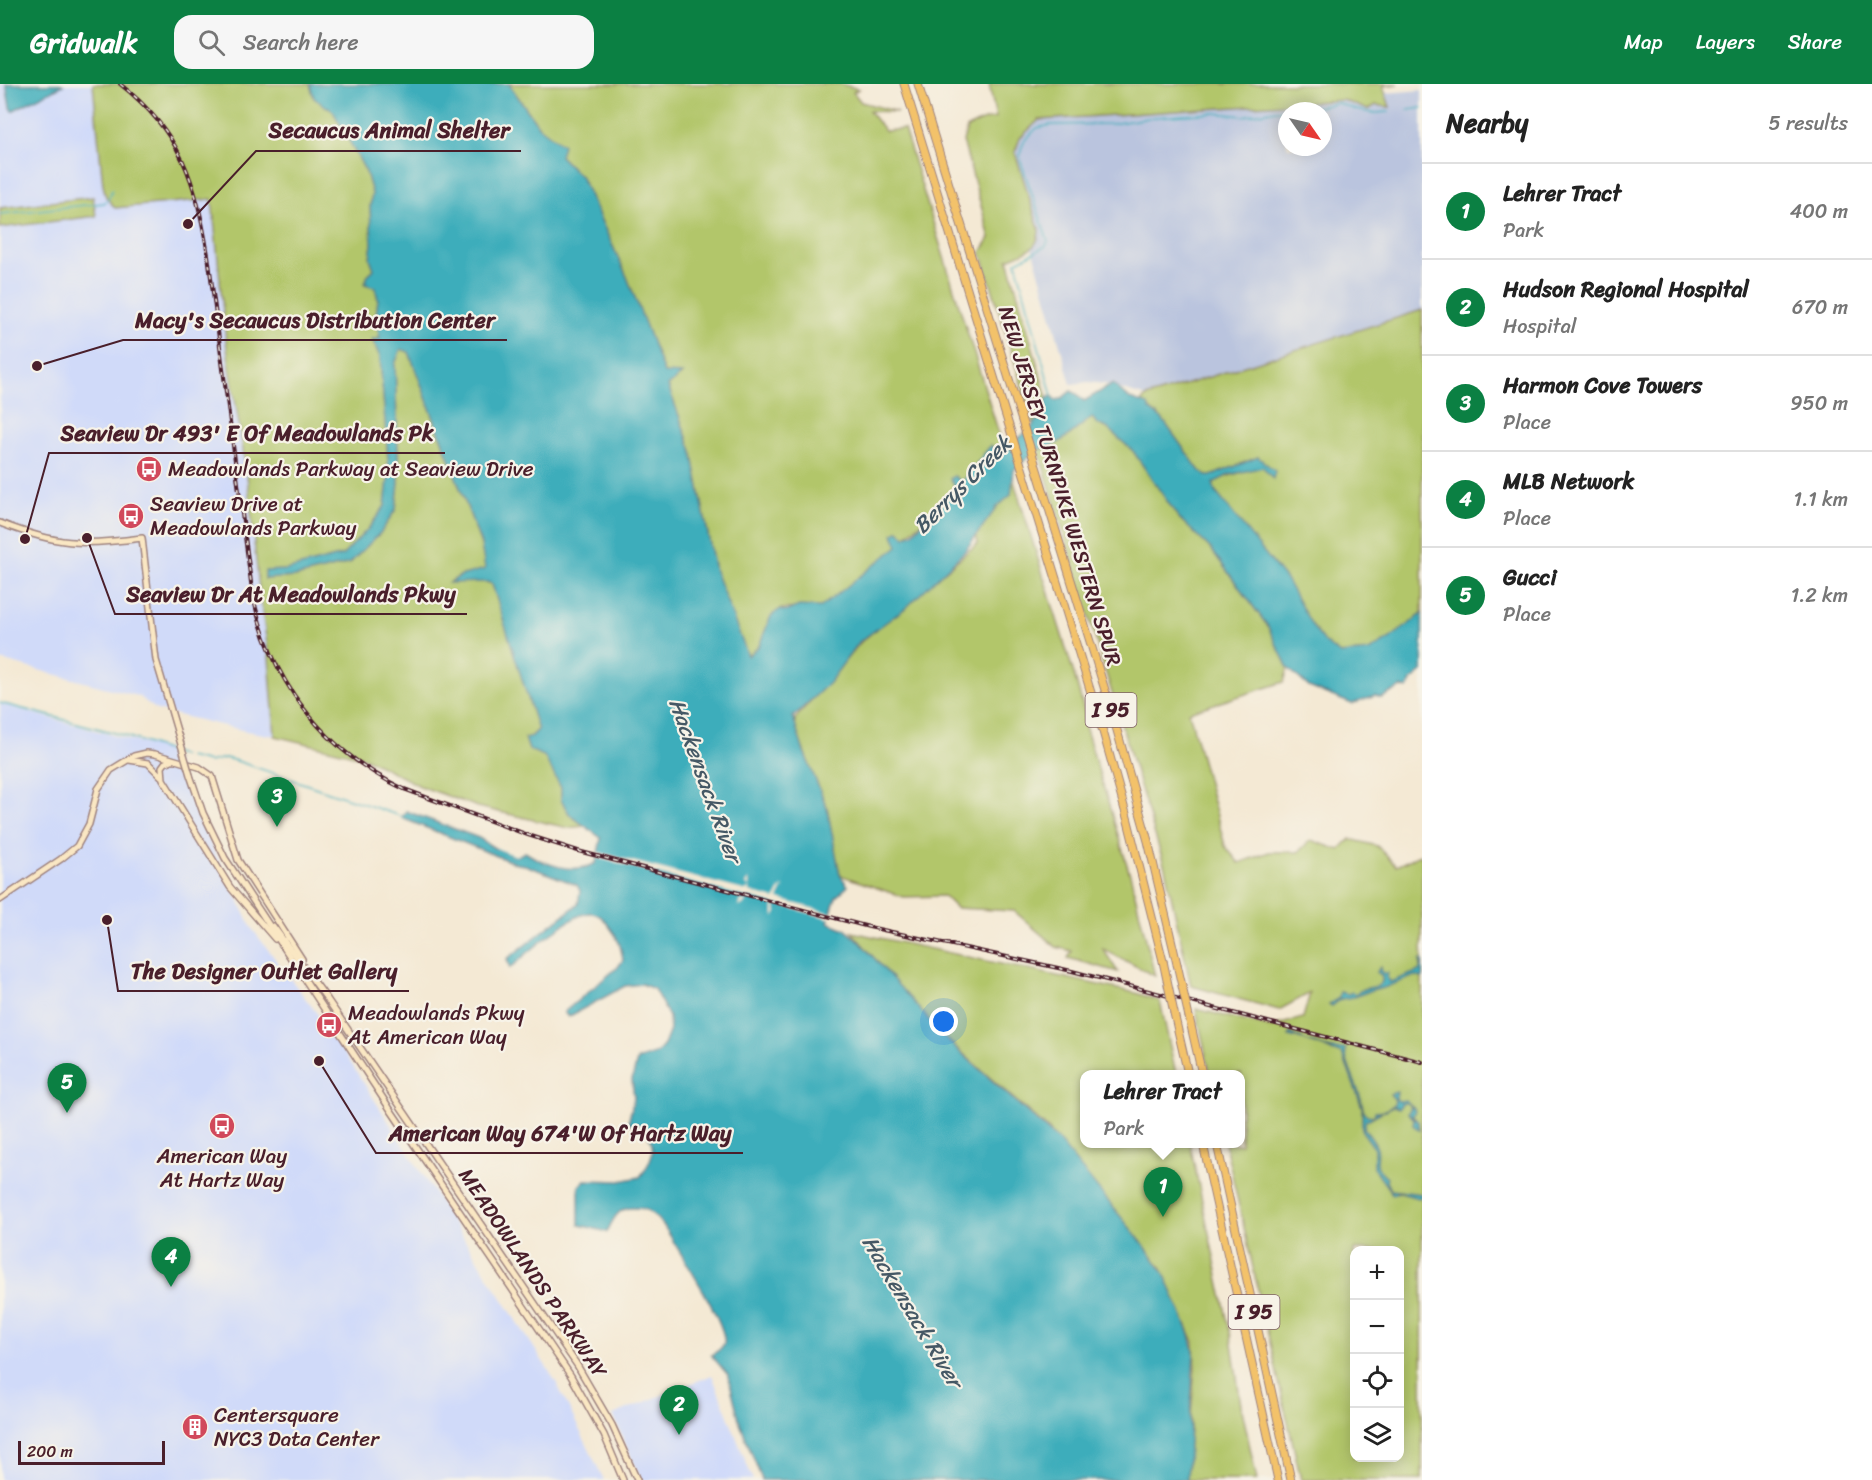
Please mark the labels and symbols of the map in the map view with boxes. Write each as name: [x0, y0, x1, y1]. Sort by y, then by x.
north arrow: [1278, 102, 1332, 156]
callout: Secaucus Animal Shelter: [256, 111, 521, 151]
text: Secaucus Animal Shelter: [268, 111, 511, 150]
callout: Macy's Secaucus Distribution Center: [123, 300, 507, 340]
text: Macy's Secaucus Distribution Center: [134, 301, 497, 340]
street label: NEW JERSEY TURNPIKE WESTERN SPUR: [987, 301, 1133, 671]
callout: Seaview Dr 493' E Of Meadowlands Pk: [49, 413, 445, 453]
text: Seaview Dr 493' E Of Meadowlands Pk: [59, 414, 434, 453]
water label: Berrys Creek: [904, 425, 1022, 543]
place label: Meadowlands Parkway at Seaview Drive: [168, 450, 534, 488]
bus stop icon: Meadowlands Parkway at Seaview Drive: [134, 454, 164, 484]
place label: Seaview Drive at Meadowlands Parkway: [150, 485, 357, 547]
bus stop icon: Seaview Drive at Meadowlands Parkway: [116, 501, 146, 531]
callout: Seaview Dr At Meadowlands Pkwy: [115, 574, 467, 614]
text: Seaview Dr At Meadowlands Pkwy: [125, 575, 456, 614]
water label: Hackensack River: [658, 693, 755, 871]
road number: I 95: [1086, 693, 1136, 727]
pin: 3: [258, 778, 296, 827]
callout: The Designer Outlet Gallery: [118, 951, 409, 991]
text: The Designer Outlet Gallery: [131, 952, 398, 991]
place label: Meadowlands Pkwy At American Way: [347, 994, 525, 1056]
your location: [929, 1007, 958, 1036]
bus stop icon: Meadowlands Pkwy At American Way: [314, 1010, 344, 1040]
pin: 5: [48, 1064, 86, 1113]
bus stop icon: American Way At Hartz Way: [207, 1111, 237, 1141]
callout: American Way 674'W Of Hartz Way: [376, 1113, 743, 1153]
text: American Way 674'W Of Hartz Way: [388, 1114, 732, 1153]
place label: American Way At Hartz Way: [156, 1137, 287, 1199]
street label: MEADOWLANDS PARKWAY: [448, 1160, 618, 1387]
pin: 1: [1144, 1168, 1182, 1217]
water label: Hackensack River: [852, 1227, 976, 1398]
pin: 4: [152, 1238, 190, 1287]
road number: I 95: [1228, 1295, 1280, 1329]
pin: 2: [660, 1386, 698, 1435]
place label: Centersquare NYC3 Data Center: [214, 1396, 380, 1458]
building icon: Centersquare NYC3 Data Center: [180, 1412, 210, 1442]
scale bar: [18, 1438, 165, 1466]

